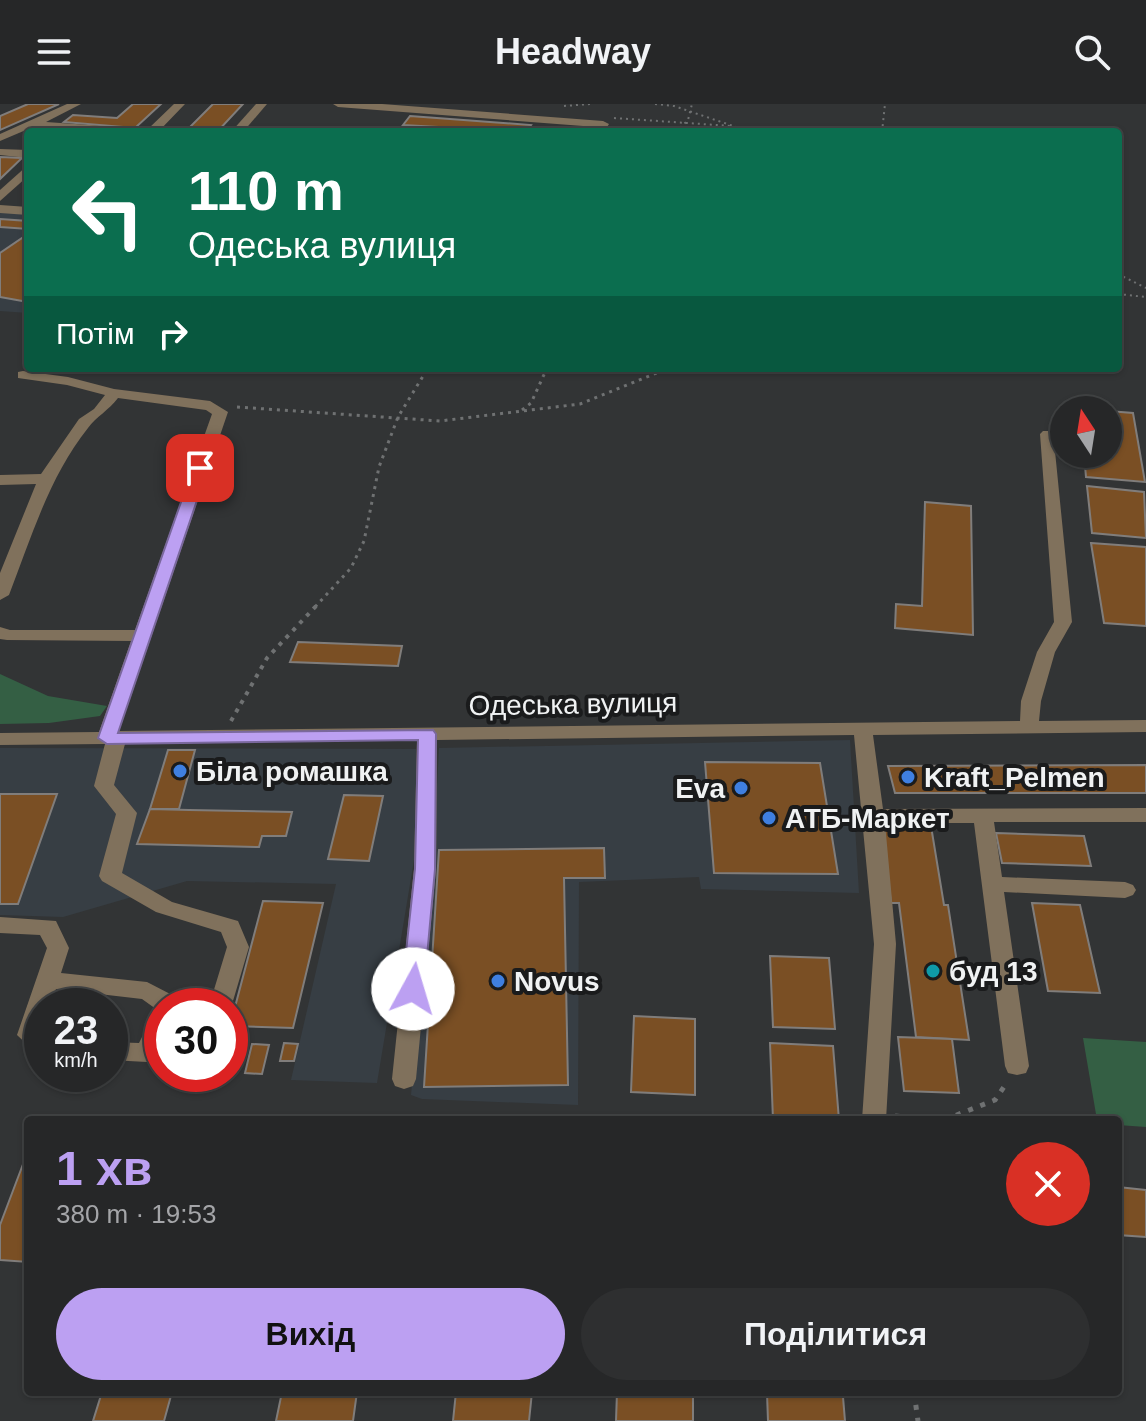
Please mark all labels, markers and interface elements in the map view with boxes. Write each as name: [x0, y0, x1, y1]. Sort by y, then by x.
icon: menu: [32, 30, 76, 74]
icon: search: [1070, 30, 1114, 74]
text: Headway: [495, 31, 651, 72]
text: 110 m: [188, 159, 344, 222]
icon: left: [56, 160, 160, 264]
text: Одеська вулиця: [188, 225, 456, 266]
icon: right: [151, 312, 195, 356]
text: Потім: [56, 317, 135, 350]
north arrow: [1050, 396, 1122, 468]
map controls: [1050, 396, 1122, 468]
pin: [166, 434, 234, 502]
icon: arrive: [178, 446, 222, 490]
street label: Одеська вулиця: [468, 687, 678, 721]
place label: Біла ромашка: [196, 756, 388, 787]
marker: Біла ромашка: [171, 762, 189, 780]
place label: Kraft_Pelmen: [924, 762, 1105, 793]
marker: Kraft_Pelmen: [899, 768, 917, 786]
place label: Eva: [675, 773, 725, 804]
marker: Eva: [732, 779, 750, 797]
place label: АТБ-Маркет: [785, 803, 950, 834]
marker: АТБ-Маркет: [760, 809, 778, 827]
position arrow: [371, 947, 455, 1031]
place label: буд 13: [949, 956, 1038, 987]
marker: буд 13: [924, 962, 942, 980]
place label: Novus: [514, 966, 600, 997]
marker: Novus: [489, 972, 507, 990]
speed limit sign: 30: [144, 988, 248, 1092]
text: 23: [54, 1008, 98, 1052]
text: km/h: [54, 1049, 98, 1071]
text: 1 хв: [56, 1142, 152, 1195]
button: close: [1006, 1142, 1090, 1226]
text: 380 m · 19:53: [56, 1199, 216, 1229]
button: Вихід: [56, 1288, 565, 1380]
button: Поділитися: [581, 1288, 1090, 1380]

